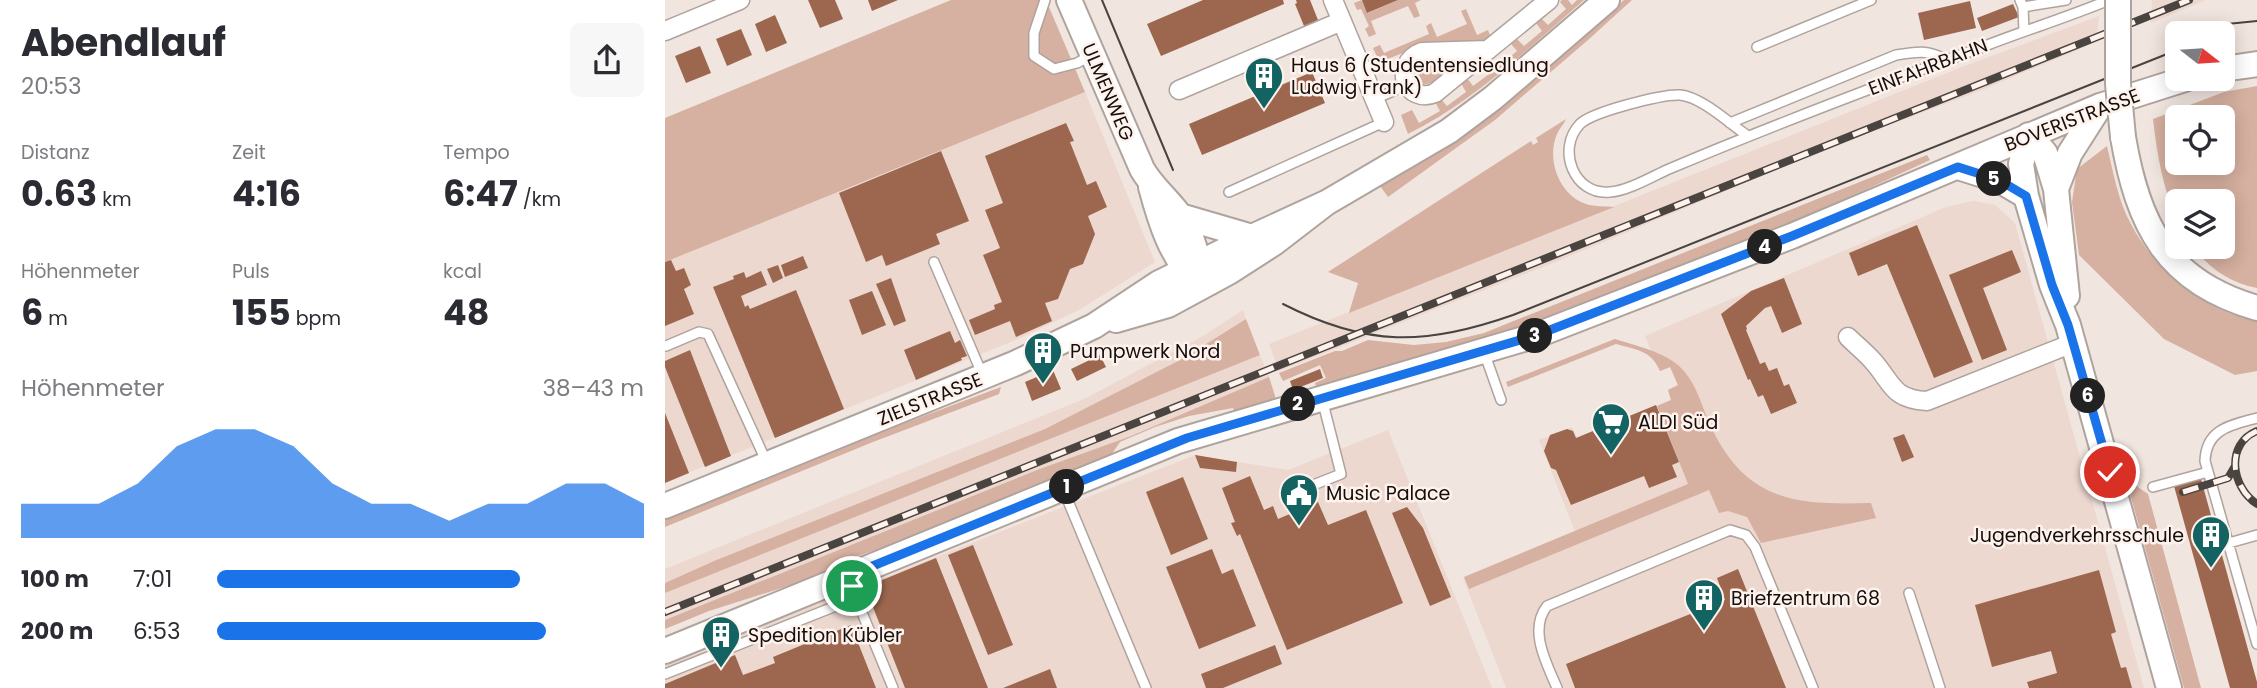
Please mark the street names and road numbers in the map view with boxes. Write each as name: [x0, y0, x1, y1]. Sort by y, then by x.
street label: EINFAHRBAHN: [1864, 32, 1992, 102]
street label: ULMENWEG: [1075, 39, 1141, 145]
street label: BOVERISTRASSE: [2000, 82, 2144, 158]
street label: ZIELSTRASSE: [874, 366, 986, 432]

